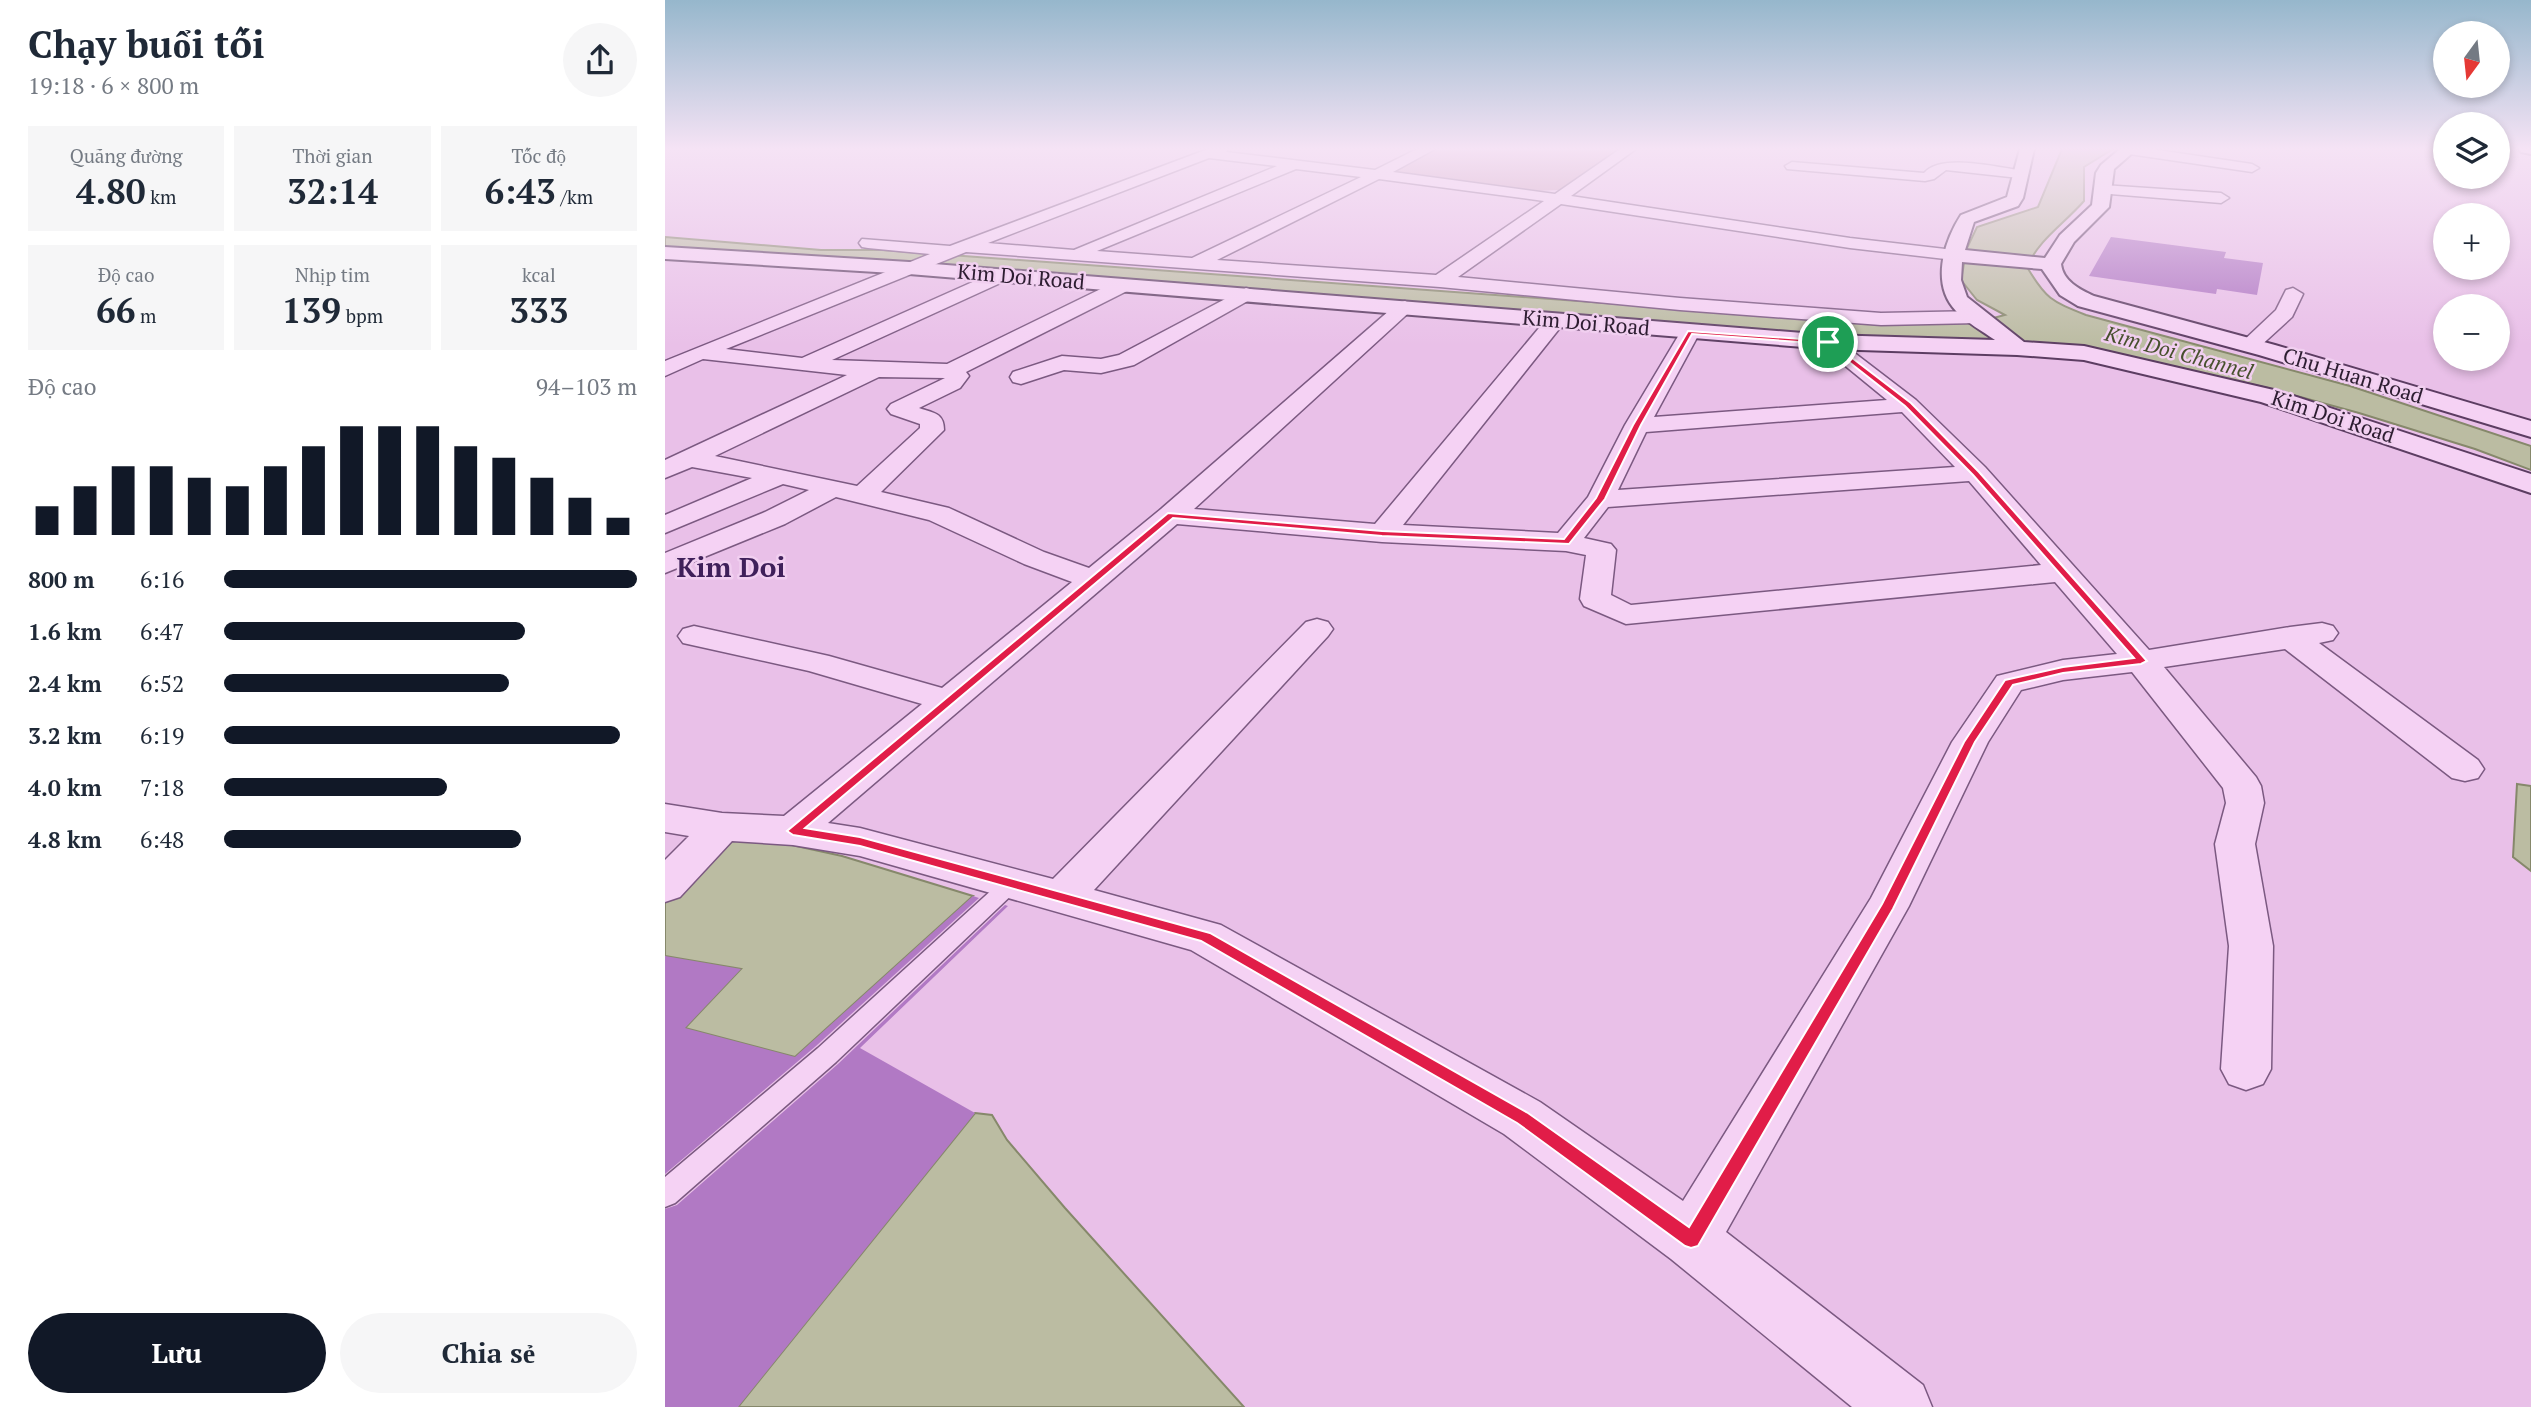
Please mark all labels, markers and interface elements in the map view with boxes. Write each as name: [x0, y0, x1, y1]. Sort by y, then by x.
text: Chạy buổi tối: [28, 19, 265, 69]
north arrow: [2433, 21, 2509, 98]
map controls: [2433, 21, 2510, 371]
button: share: [563, 23, 637, 97]
text: 19:18 · 6 × 800 m: [28, 70, 199, 101]
button: layers: [2433, 112, 2510, 189]
text: Quãng đường: [70, 143, 182, 168]
text: Thời gian: [293, 143, 372, 168]
text: Tốc độ: [512, 143, 566, 168]
text: 4.80: [76, 168, 146, 214]
text: 32:14: [287, 168, 378, 214]
text: 6:43: [484, 168, 556, 214]
text: km: [146, 184, 176, 209]
text: /km: [556, 184, 593, 209]
button: +: [2433, 203, 2510, 280]
street label: Kim Doi Road: [956, 256, 1086, 296]
text: Độ cao: [98, 262, 154, 287]
text: Nhịp tim: [295, 262, 370, 287]
text: kcal: [522, 262, 556, 287]
text: 66: [96, 287, 135, 333]
text: 139: [282, 287, 341, 333]
text: 333: [509, 287, 568, 333]
button: −: [2433, 294, 2510, 371]
street label: Kim Doi Road: [1521, 302, 1651, 342]
text: m: [135, 303, 156, 328]
text: bpm: [341, 303, 383, 328]
pin: [1798, 312, 1858, 372]
water label: Kim Doi Channel: [2101, 319, 2256, 385]
icon: arrive: [1809, 323, 1847, 361]
street label: Chu Huan Road: [2280, 340, 2427, 410]
text: Độ cao: [28, 371, 96, 402]
text: 94–103 m: [536, 371, 637, 402]
street label: Kim Doi Road: [2268, 383, 2399, 449]
district label: Kim Doi: [676, 548, 786, 585]
text: 800 m: [28, 564, 94, 595]
text: 6:16: [140, 564, 184, 595]
text: 1.6 km: [28, 616, 102, 647]
text: 6:47: [140, 616, 184, 647]
text: 2.4 km: [28, 668, 102, 699]
text: 6:52: [140, 668, 184, 699]
text: 3.2 km: [28, 720, 102, 751]
text: 6:19: [140, 720, 184, 751]
text: 4.0 km: [28, 772, 102, 803]
text: 7:18: [140, 772, 184, 803]
text: 4.8 km: [28, 824, 102, 855]
text: 6:48: [140, 824, 184, 855]
button: Lưu: [28, 1313, 326, 1393]
button: Chia sẻ: [340, 1313, 637, 1393]

